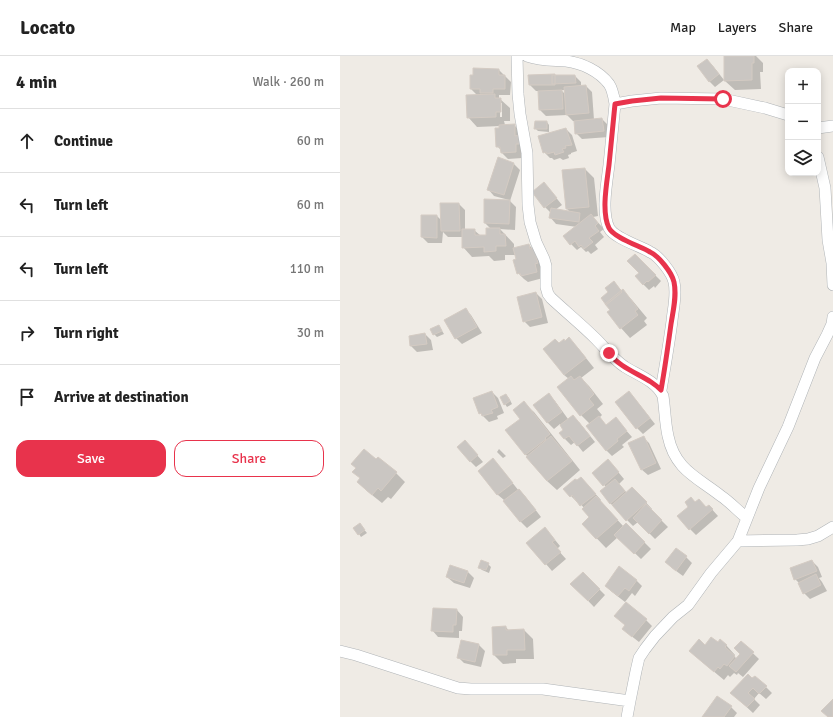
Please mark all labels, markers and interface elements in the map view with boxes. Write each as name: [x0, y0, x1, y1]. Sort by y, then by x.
text: Locato: [20, 16, 75, 40]
text: Map: [670, 19, 696, 36]
text: Layers: [718, 19, 757, 36]
text: Share: [779, 19, 813, 36]
map controls: [785, 68, 821, 176]
button: +: [785, 68, 821, 104]
text: 4 min: [16, 72, 57, 93]
text: Walk · 260 m: [253, 74, 324, 90]
route start: [714, 90, 732, 108]
button: −: [785, 104, 821, 140]
icon: ahead: [16, 130, 38, 152]
text: Continue: [54, 132, 113, 150]
text: 60 m: [297, 133, 324, 149]
button: layers: [785, 140, 821, 176]
icon: left: [16, 194, 38, 216]
text: Turn left: [54, 196, 108, 214]
text: 60 m: [297, 197, 324, 213]
icon: left: [16, 258, 38, 280]
text: Turn left: [54, 260, 108, 278]
text: 110 m: [290, 261, 324, 277]
icon: right: [16, 322, 38, 344]
text: Turn right: [54, 324, 119, 342]
text: 30 m: [297, 325, 324, 341]
route end: [600, 344, 618, 362]
icon: arrive: [16, 386, 38, 408]
text: Arrive at destination: [54, 388, 189, 406]
button: Save: [16, 440, 166, 477]
button: Share: [174, 440, 324, 477]

